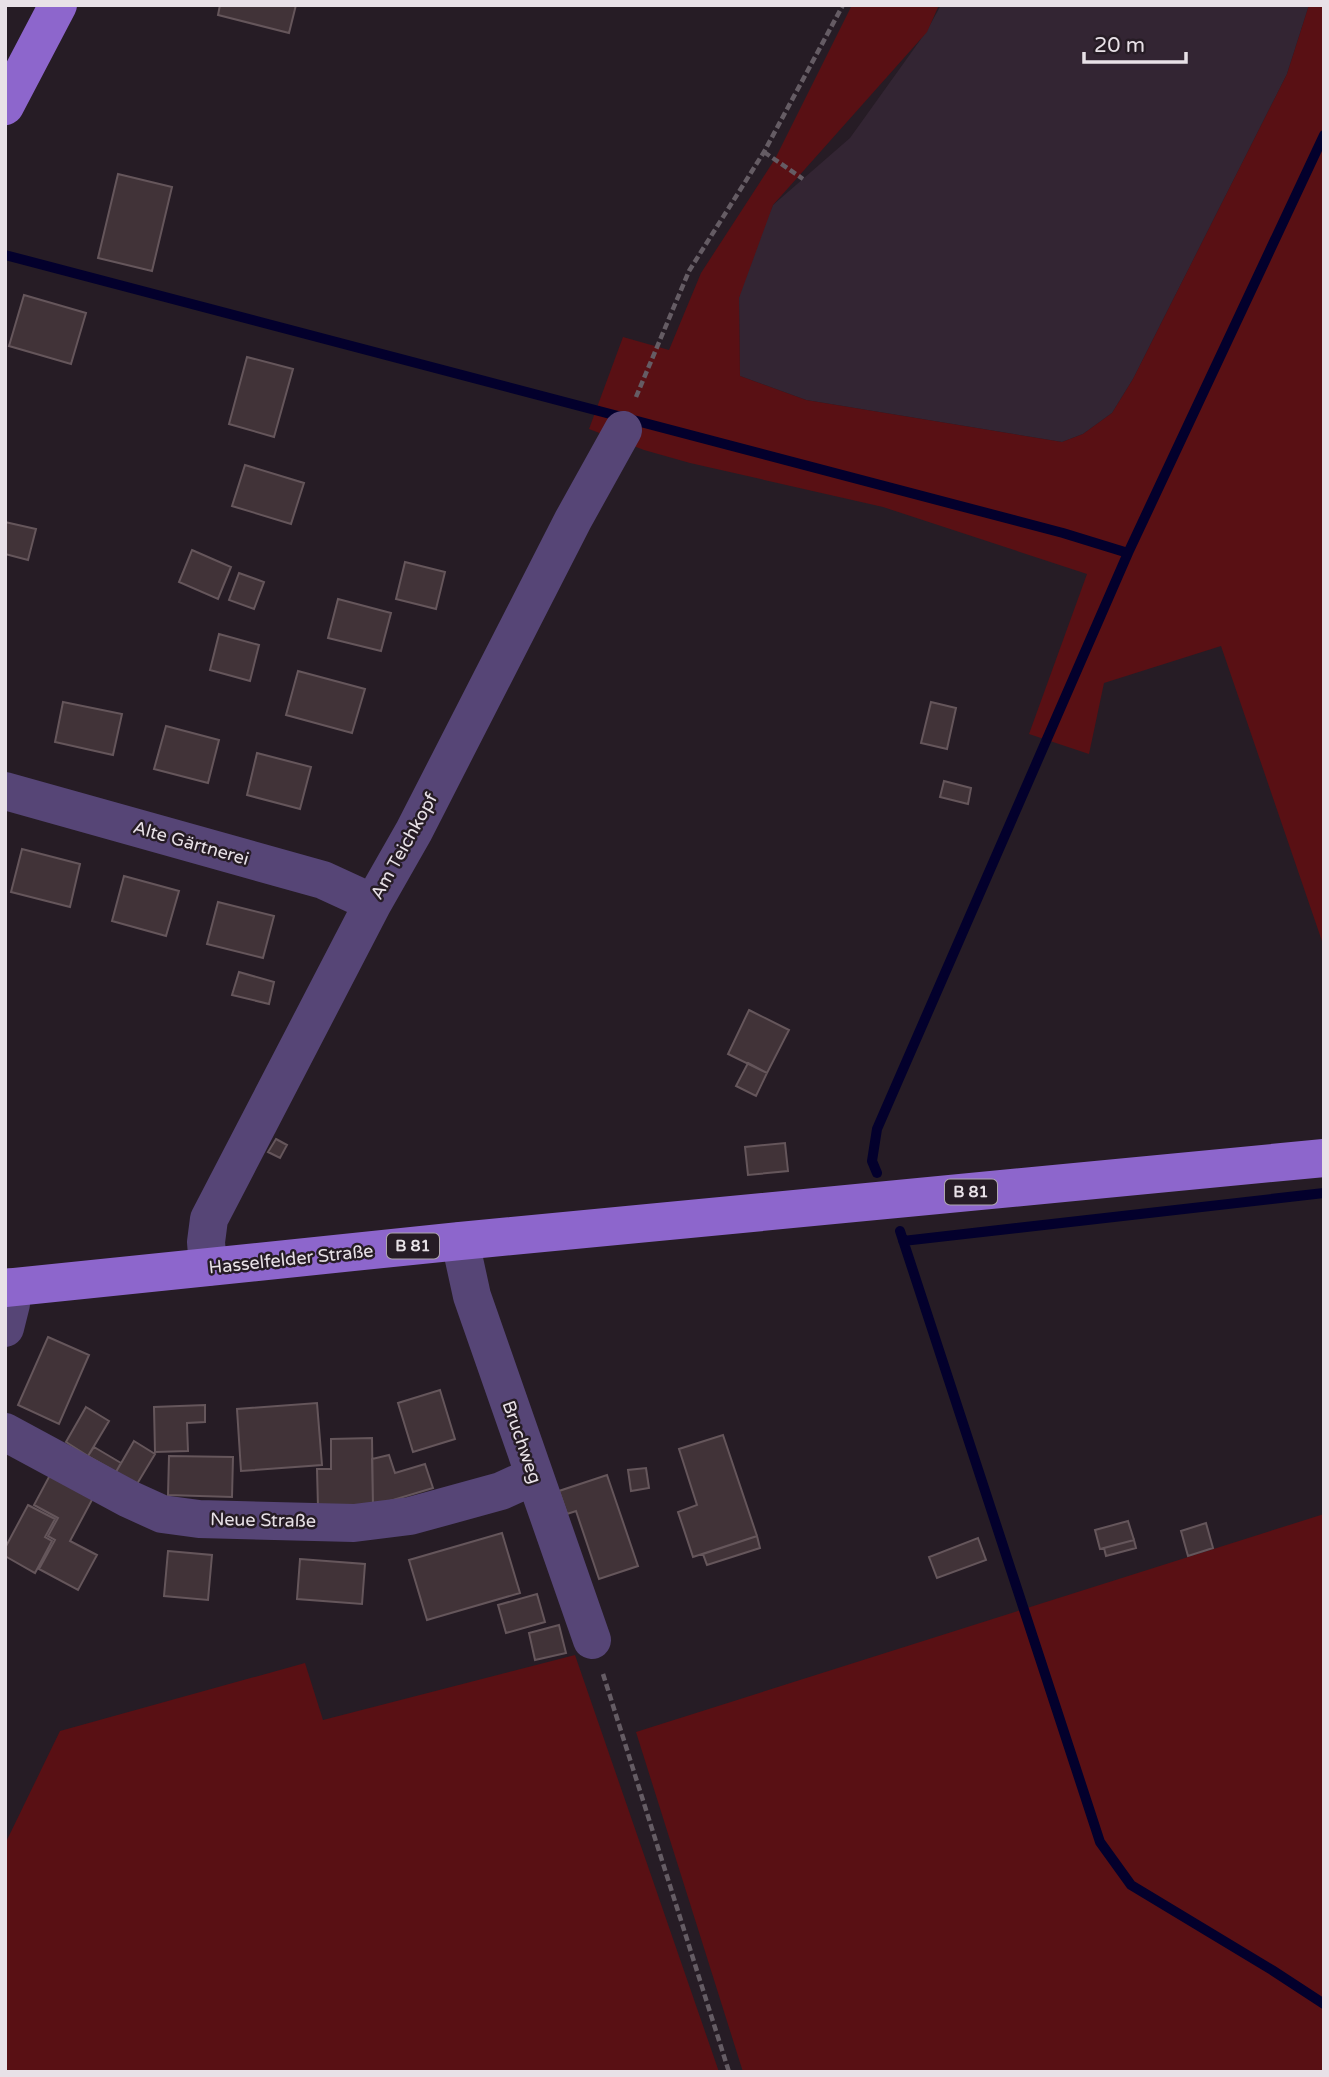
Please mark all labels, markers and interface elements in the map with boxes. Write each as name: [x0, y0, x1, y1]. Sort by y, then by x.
scale bar: [1084, 21, 1186, 65]
text: 20 m: [1094, 33, 1145, 58]
street label: Am Teichkopf: [366, 789, 442, 903]
street label: Alte Gärtnerei: [131, 816, 251, 870]
road number: B 81: [945, 1180, 997, 1204]
road number: B 81: [387, 1234, 439, 1258]
street label: Hasselfelder Straße: [208, 1239, 374, 1279]
street label: Bruchweg: [498, 1398, 546, 1486]
street label: Neue Straße: [210, 1508, 316, 1532]

